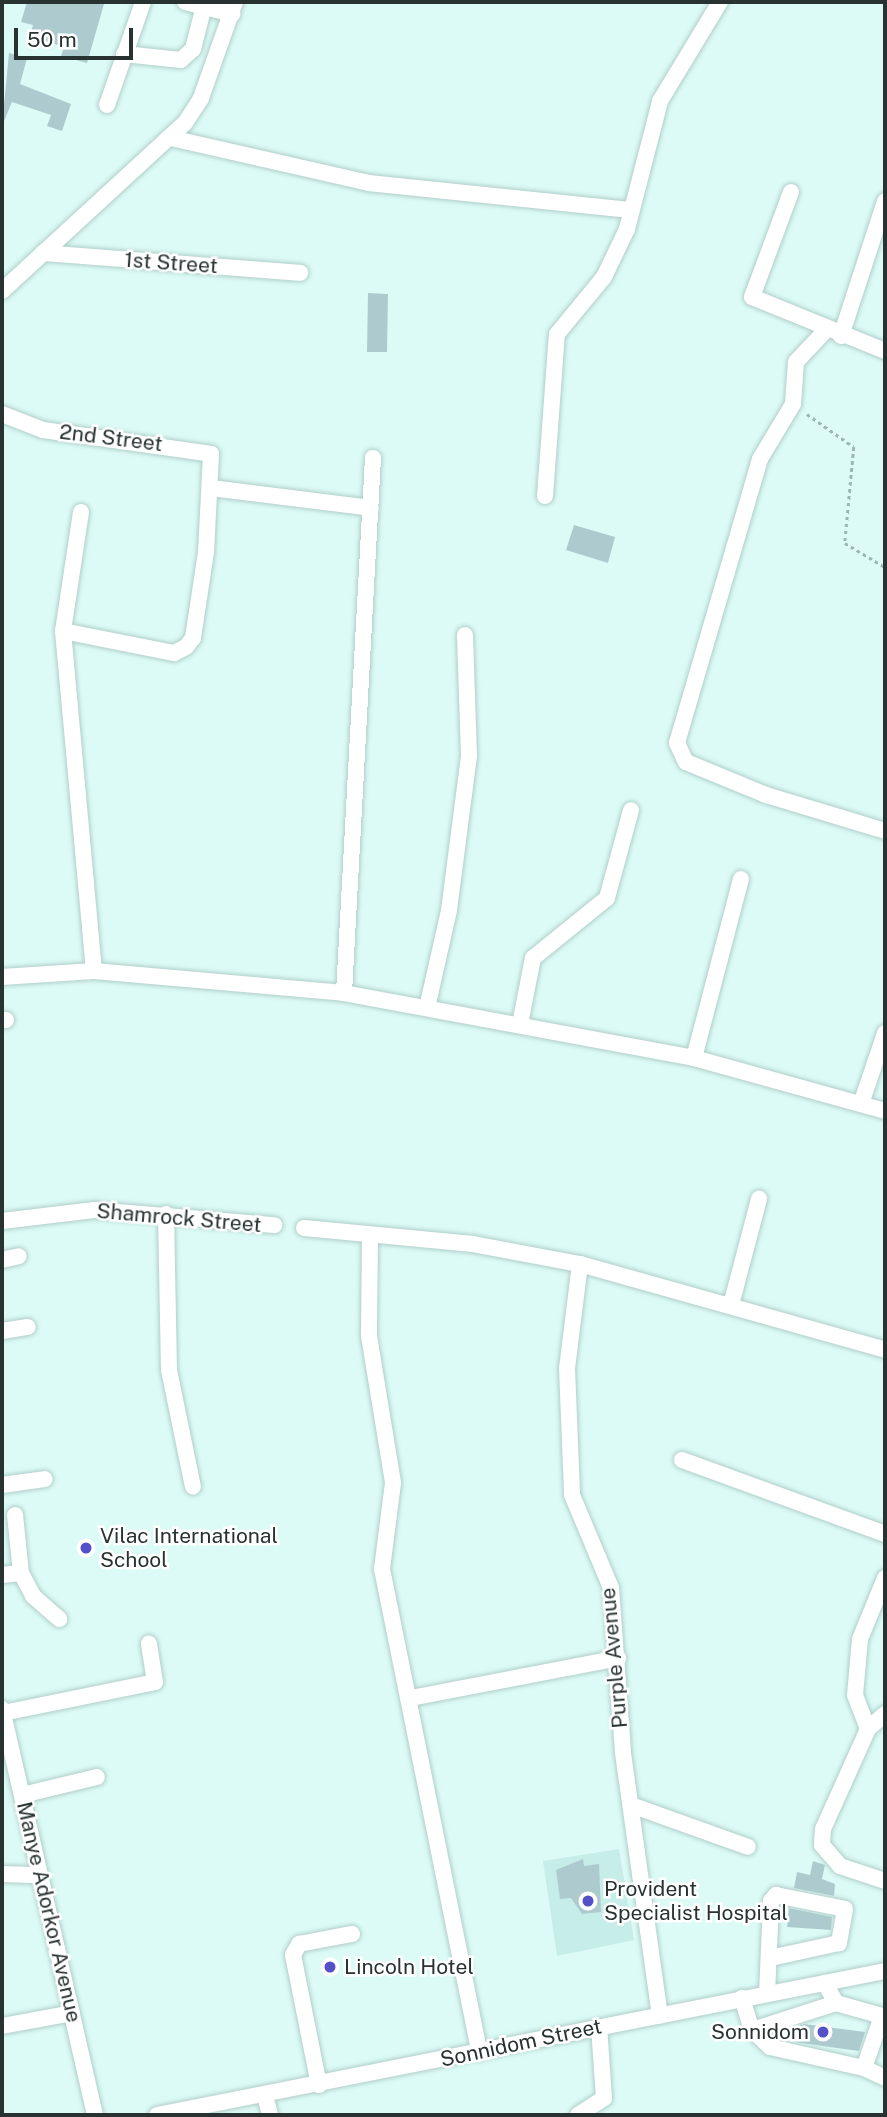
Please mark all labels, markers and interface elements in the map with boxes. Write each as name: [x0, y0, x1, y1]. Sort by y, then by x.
scale bar: [18, 14, 136, 58]
text: 50 m: [27, 27, 77, 52]
street label: 1st Street: [123, 247, 219, 279]
street label: 2nd Street: [58, 419, 164, 457]
street label: Shamrock Street: [96, 1198, 262, 1238]
place label: Vilac International School: [100, 1523, 278, 1573]
marker: Vilac International School: [78, 1540, 94, 1556]
street label: Purple Avenue: [595, 1587, 633, 1729]
street label: Manye Adorkor Avenue: [11, 1799, 87, 2025]
place label: Provident Specialist Hospital: [604, 1876, 788, 1926]
marker: Provident Specialist Hospital: [578, 1891, 598, 1911]
place label: Lincoln Hotel: [344, 1954, 474, 1980]
marker: Lincoln Hotel: [322, 1959, 338, 1975]
street label: Sonnidom Street: [438, 2014, 604, 2072]
place label: Sonnidom: [711, 2019, 809, 2045]
marker: Sonnidom: [815, 2024, 831, 2040]

